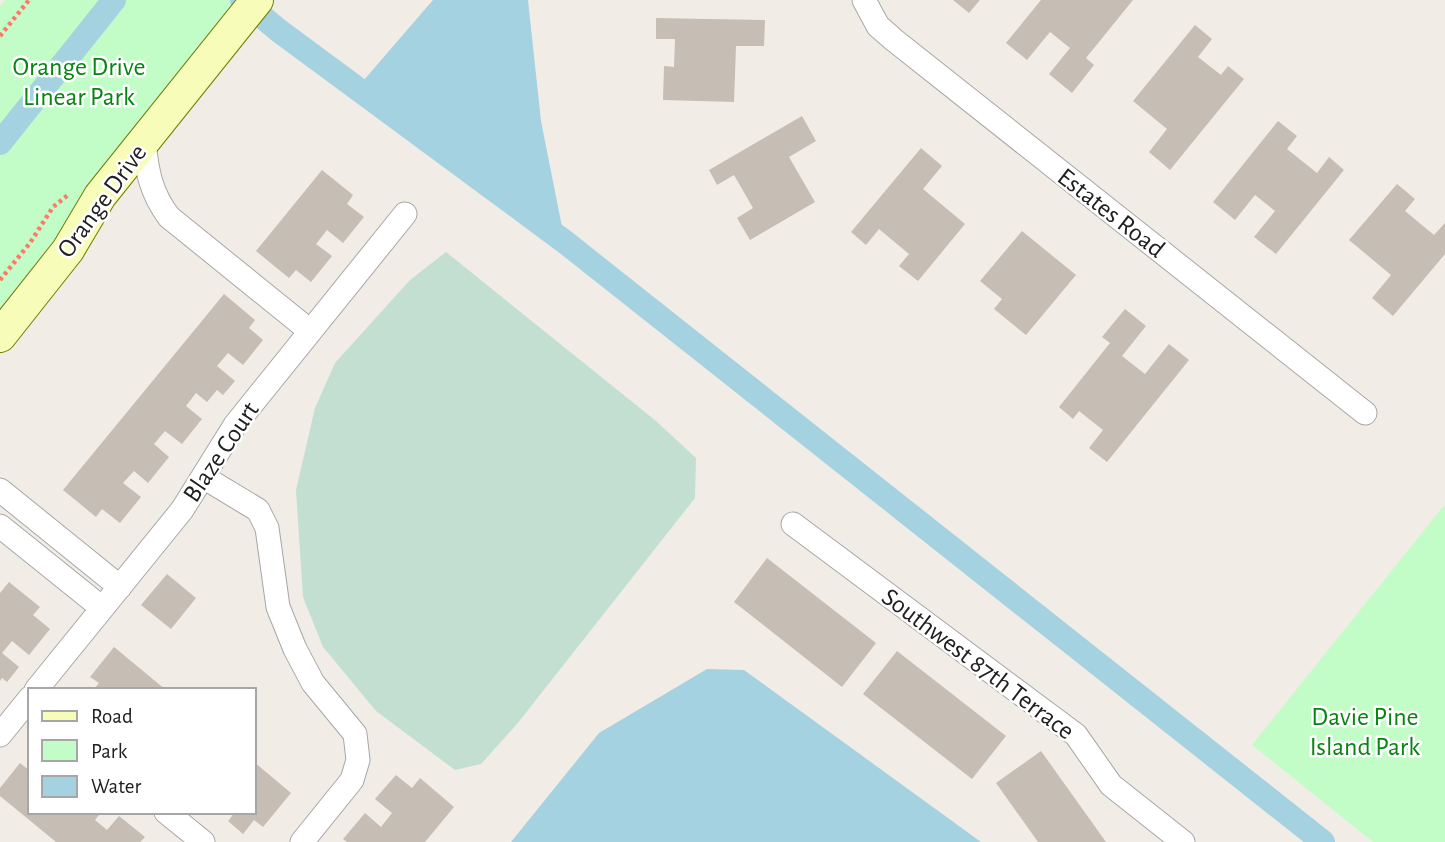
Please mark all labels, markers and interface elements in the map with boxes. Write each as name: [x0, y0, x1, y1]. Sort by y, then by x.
park label: Orange Drive Linear Park: [13, 54, 145, 110]
street label: Orange Drive: [52, 140, 152, 262]
street label: Estates Road: [1053, 163, 1169, 263]
street label: Blaze Court: [178, 397, 264, 507]
street label: Southwest 87th Terrace: [877, 583, 1079, 745]
legend: [28, 688, 256, 814]
park label: Davie Pine Island Park: [1310, 704, 1420, 760]
text: Road: [91, 706, 133, 727]
text: Park: [91, 741, 128, 762]
text: Water: [91, 776, 141, 797]

